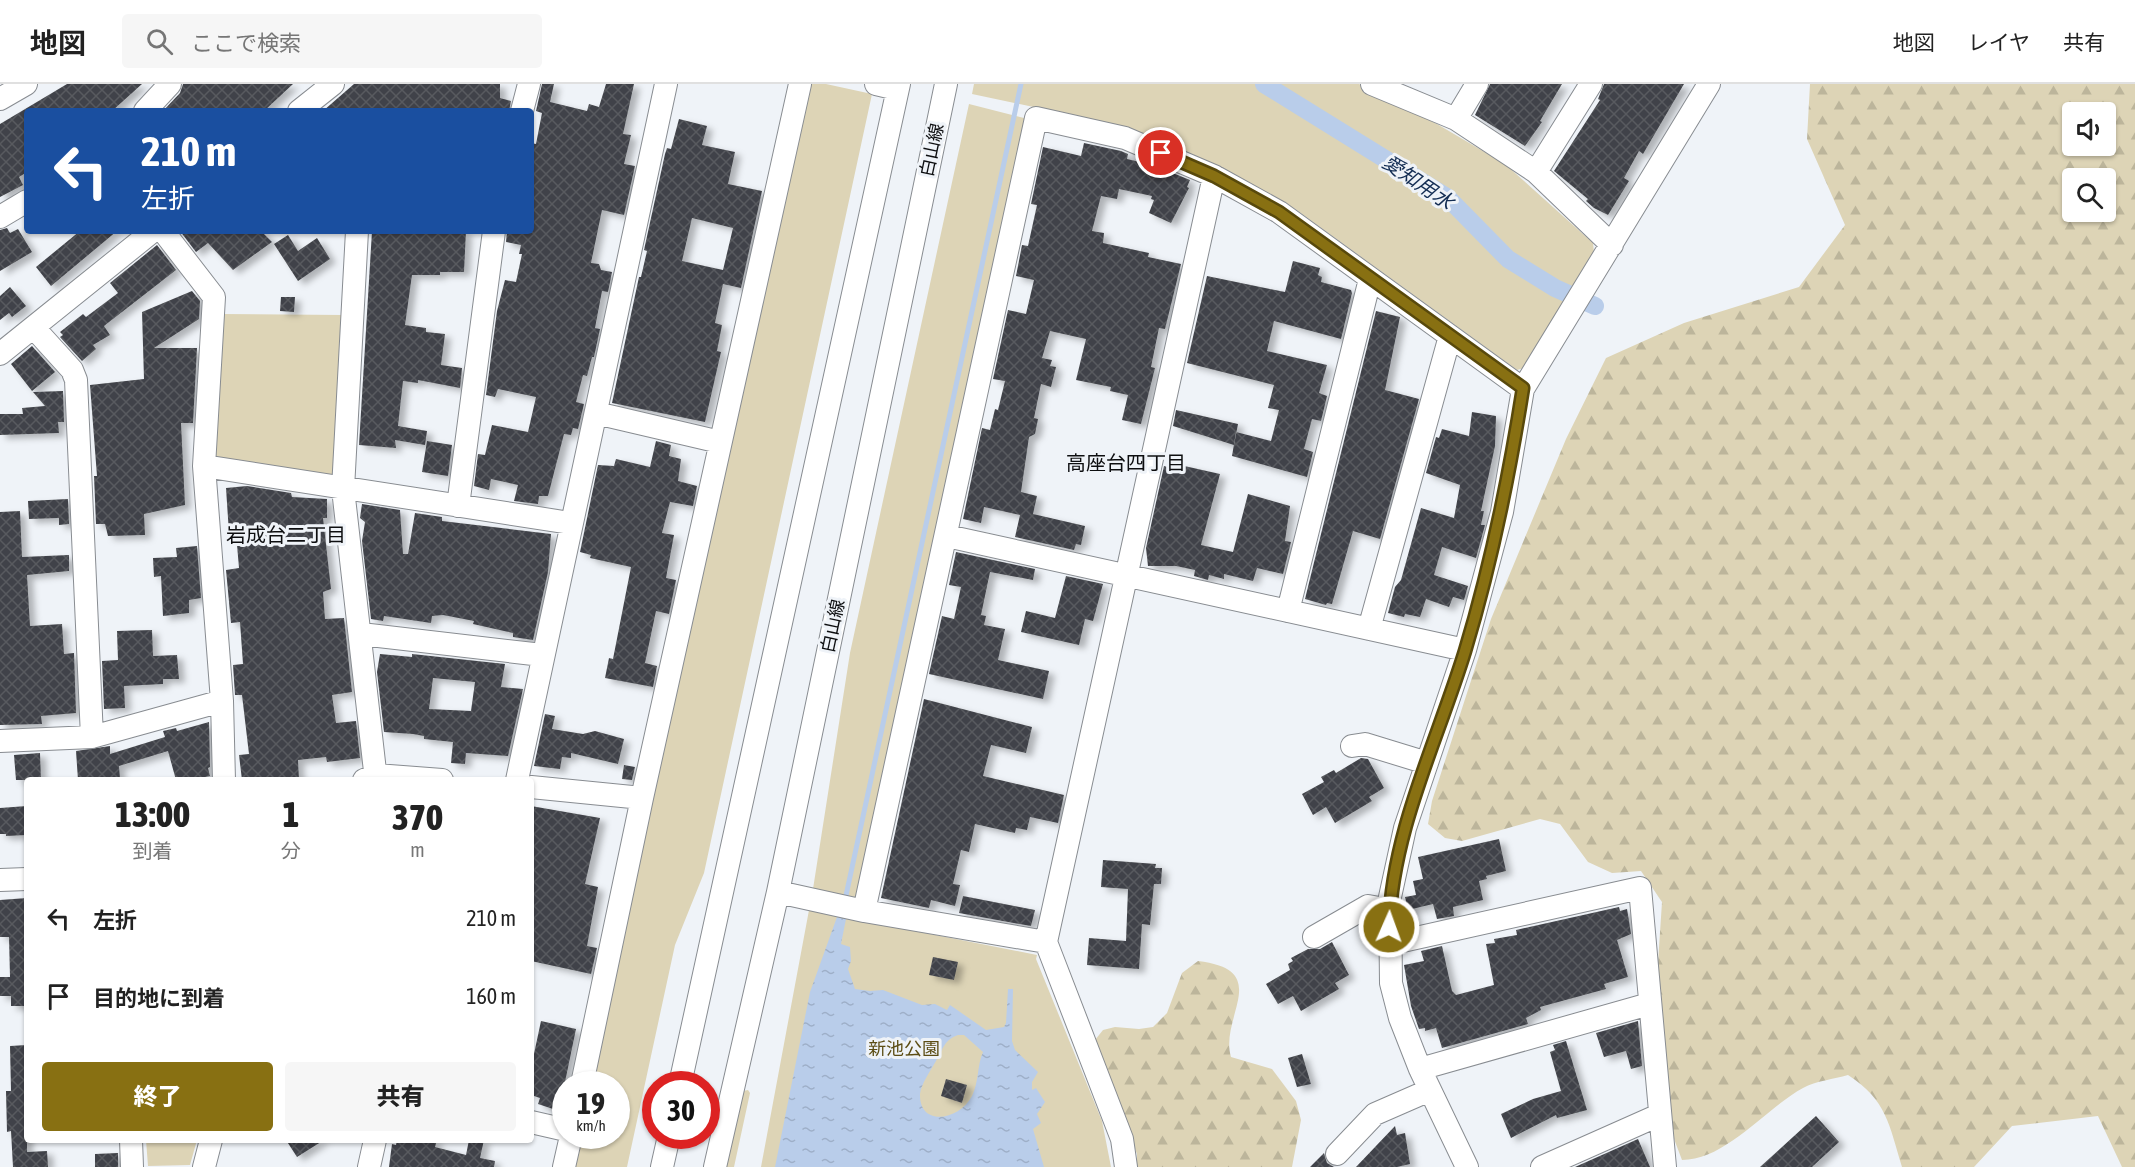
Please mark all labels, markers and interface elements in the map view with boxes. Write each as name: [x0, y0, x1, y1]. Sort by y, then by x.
search box: [122, 14, 542, 68]
icon: search: [143, 25, 176, 58]
text: 地図: [30, 27, 86, 59]
text: ここで検索: [191, 30, 301, 56]
text: 地図: [1893, 30, 1935, 54]
text: レイヤ: [1968, 30, 2030, 54]
text: 共有: [2063, 30, 2105, 54]
map controls: [2062, 102, 2116, 222]
button: sound: [2062, 102, 2116, 156]
street label: 白山線: [916, 121, 947, 178]
text: 210 m: [141, 127, 236, 175]
pin: [1135, 127, 1186, 178]
icon: left: [42, 132, 120, 210]
icon: arrive: [1144, 136, 1177, 169]
water label: 愛知用水: [1379, 150, 1460, 215]
button: search: [2062, 168, 2116, 222]
text: 左折: [141, 183, 195, 214]
district label: 高座台四丁目: [1066, 451, 1186, 474]
district label: 岩成台二丁目: [226, 523, 346, 546]
street label: 白山線: [817, 597, 848, 654]
text: 13:00: [115, 793, 190, 835]
text: 1: [283, 793, 299, 835]
text: 370: [392, 796, 443, 838]
text: m: [410, 838, 425, 861]
text: 到着: [133, 839, 173, 862]
text: 分: [281, 839, 301, 862]
position arrow: [1357, 895, 1421, 959]
icon: left: [42, 902, 75, 935]
text: 210 m: [466, 905, 516, 931]
text: 左折: [93, 907, 137, 933]
icon: arrive: [42, 980, 75, 1013]
text: 160 m: [466, 983, 516, 1009]
text: 目的地に到着: [93, 985, 225, 1011]
park label: 新池公園: [868, 1038, 940, 1059]
button: 終了: [42, 1062, 273, 1131]
button: 共有: [285, 1062, 516, 1131]
speed limit sign: 30: [642, 1071, 720, 1149]
text: 19: [577, 1086, 605, 1120]
text: km/h: [576, 1117, 606, 1134]

